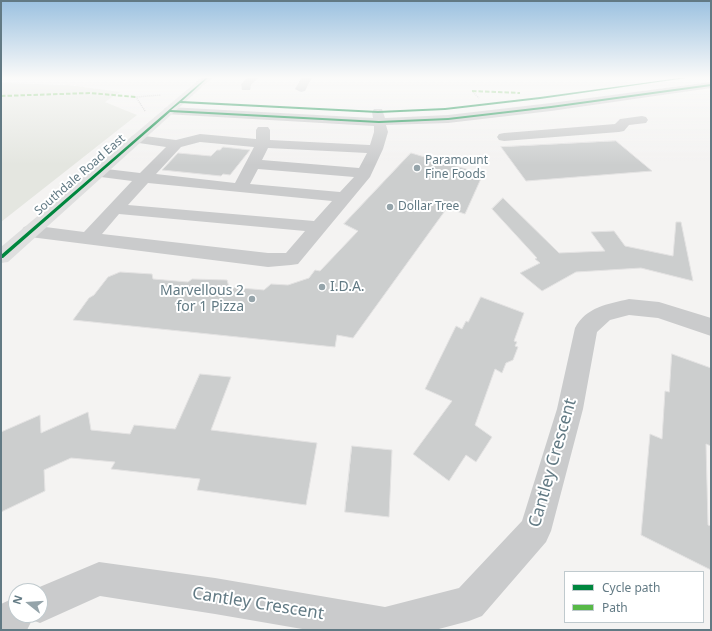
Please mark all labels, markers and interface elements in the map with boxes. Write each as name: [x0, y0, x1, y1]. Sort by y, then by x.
street label: Southdale Road East: [32, 132, 128, 218]
place label: Paramount Fine Foods: [425, 154, 488, 182]
marker: Paramount Fine Foods: [412, 163, 422, 173]
place label: Dollar Tree: [398, 200, 459, 214]
marker: Dollar Tree: [385, 202, 395, 212]
place label: I.D.A.: [330, 279, 365, 295]
marker: I.D.A.: [317, 282, 327, 292]
place label: Marvellous 2 for 1 Pizza: [160, 283, 244, 316]
marker: Marvellous 2 for 1 Pizza: [247, 294, 257, 304]
street label: Cantley Crescent: [525, 396, 581, 530]
legend: [564, 571, 704, 623]
text: Cycle path: [602, 579, 660, 596]
north arrow: [8, 583, 48, 623]
street label: Cantley Crescent: [191, 584, 325, 624]
text: N: [9, 593, 25, 606]
text: Path: [602, 599, 628, 616]

